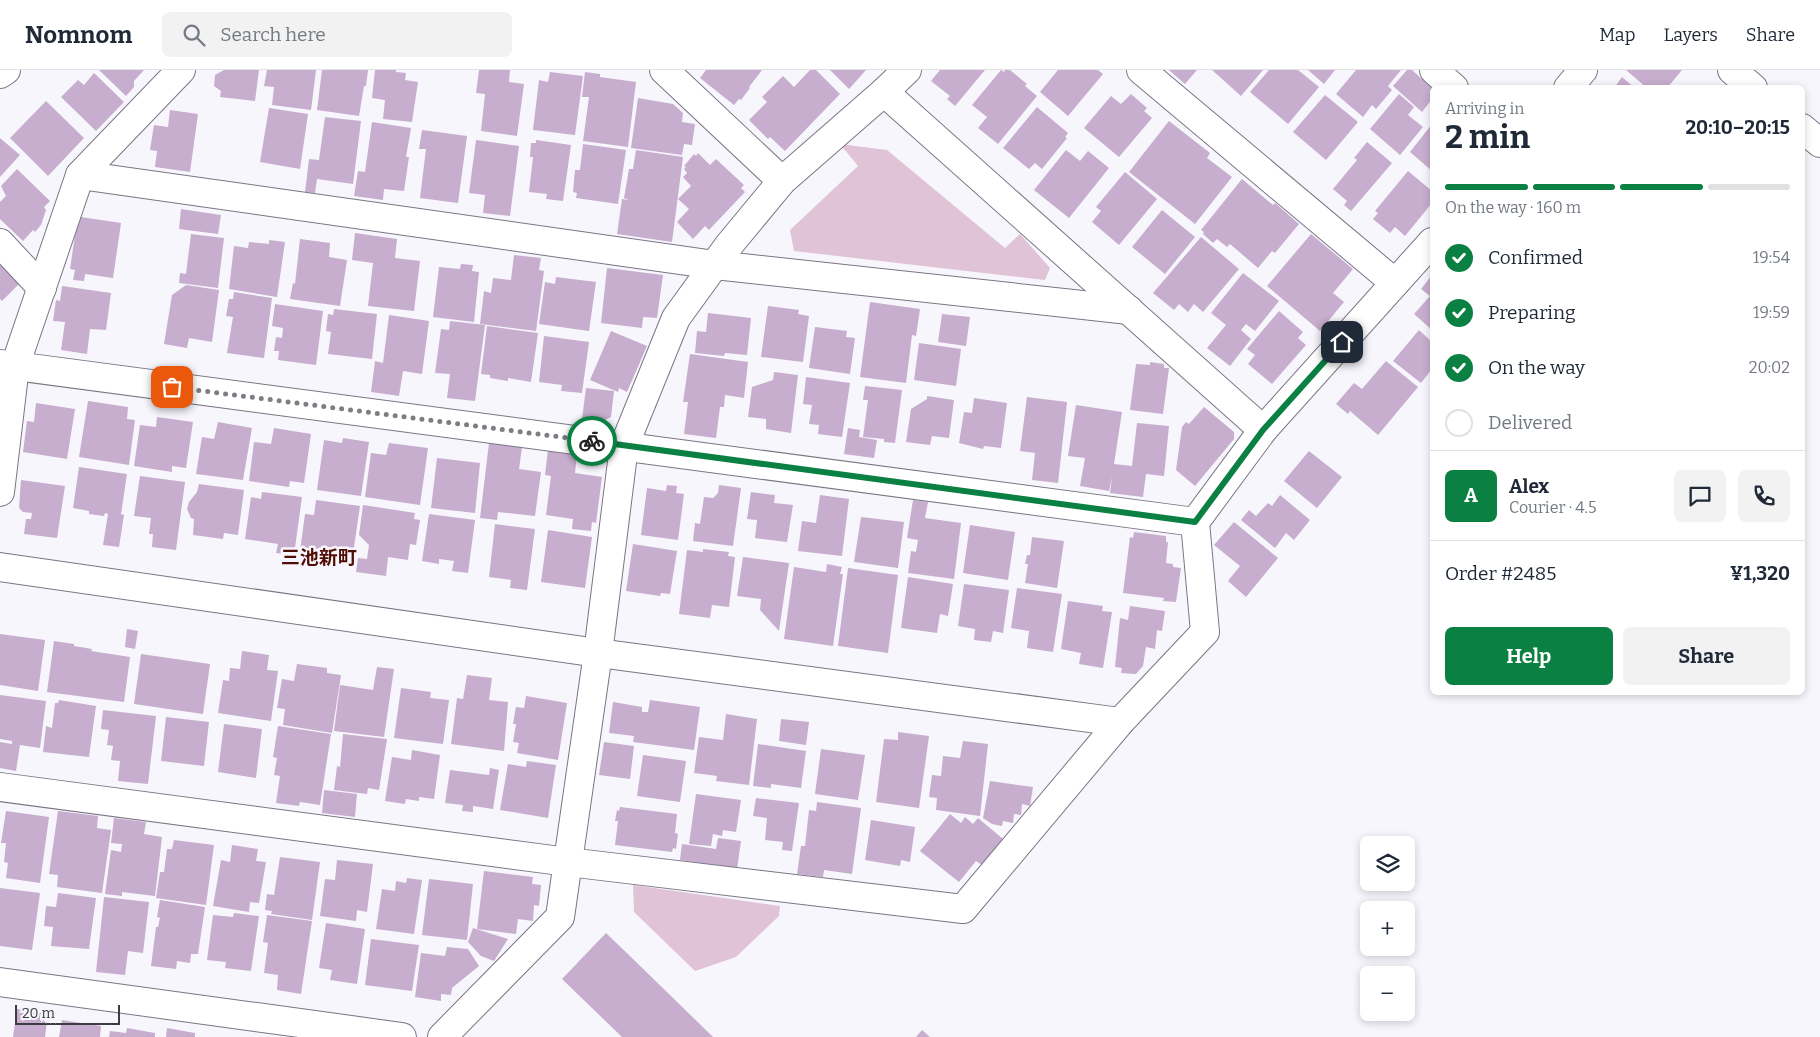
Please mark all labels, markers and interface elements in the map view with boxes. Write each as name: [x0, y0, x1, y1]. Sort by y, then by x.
search box: [162, 12, 512, 57]
text: Nomnom: [25, 21, 132, 49]
icon: search: [180, 21, 208, 49]
text: Search here: [220, 23, 326, 46]
text: Map: [1599, 24, 1635, 46]
text: Layers: [1663, 24, 1718, 46]
text: Share: [1746, 24, 1795, 46]
text: Arriving in: [1445, 99, 1524, 118]
text: 20:10–20:15: [1685, 116, 1790, 139]
text: 2 min: [1445, 118, 1530, 156]
text: On the way · 160 m: [1445, 198, 1581, 217]
icon: check: [1445, 244, 1473, 272]
text: Confirmed: [1488, 246, 1583, 269]
text: 19:54: [1753, 248, 1790, 267]
icon: check: [1445, 299, 1473, 327]
text: Preparing: [1488, 301, 1576, 324]
text: 19:59: [1753, 303, 1790, 322]
pin: [1321, 321, 1363, 363]
icon: home: [1328, 328, 1356, 356]
icon: check: [1445, 354, 1473, 382]
text: On the way: [1488, 356, 1585, 379]
text: 20:02: [1749, 358, 1790, 377]
pin: [151, 366, 193, 408]
icon: bag: [158, 373, 186, 401]
text: Delivered: [1488, 411, 1572, 434]
courier: [567, 416, 617, 466]
icon: bike: [578, 427, 606, 455]
button: chat: [1674, 470, 1726, 522]
button: phone: [1738, 470, 1790, 522]
text: Alex: [1509, 475, 1549, 498]
text: A: [1464, 484, 1478, 507]
text: Courier · 4.5: [1509, 498, 1597, 517]
district label: 三池新町: [281, 546, 357, 569]
text: Order #2485: [1445, 562, 1556, 585]
text: ¥1,320: [1730, 562, 1790, 585]
button: Help: [1445, 627, 1613, 685]
button: Share: [1623, 627, 1790, 685]
map controls: [1360, 836, 1415, 1021]
button: layers: [1360, 836, 1415, 891]
button: +: [1360, 901, 1415, 956]
button: −: [1360, 966, 1415, 1021]
scale bar: [15, 1002, 120, 1025]
text: 20 m: [22, 1005, 55, 1022]

